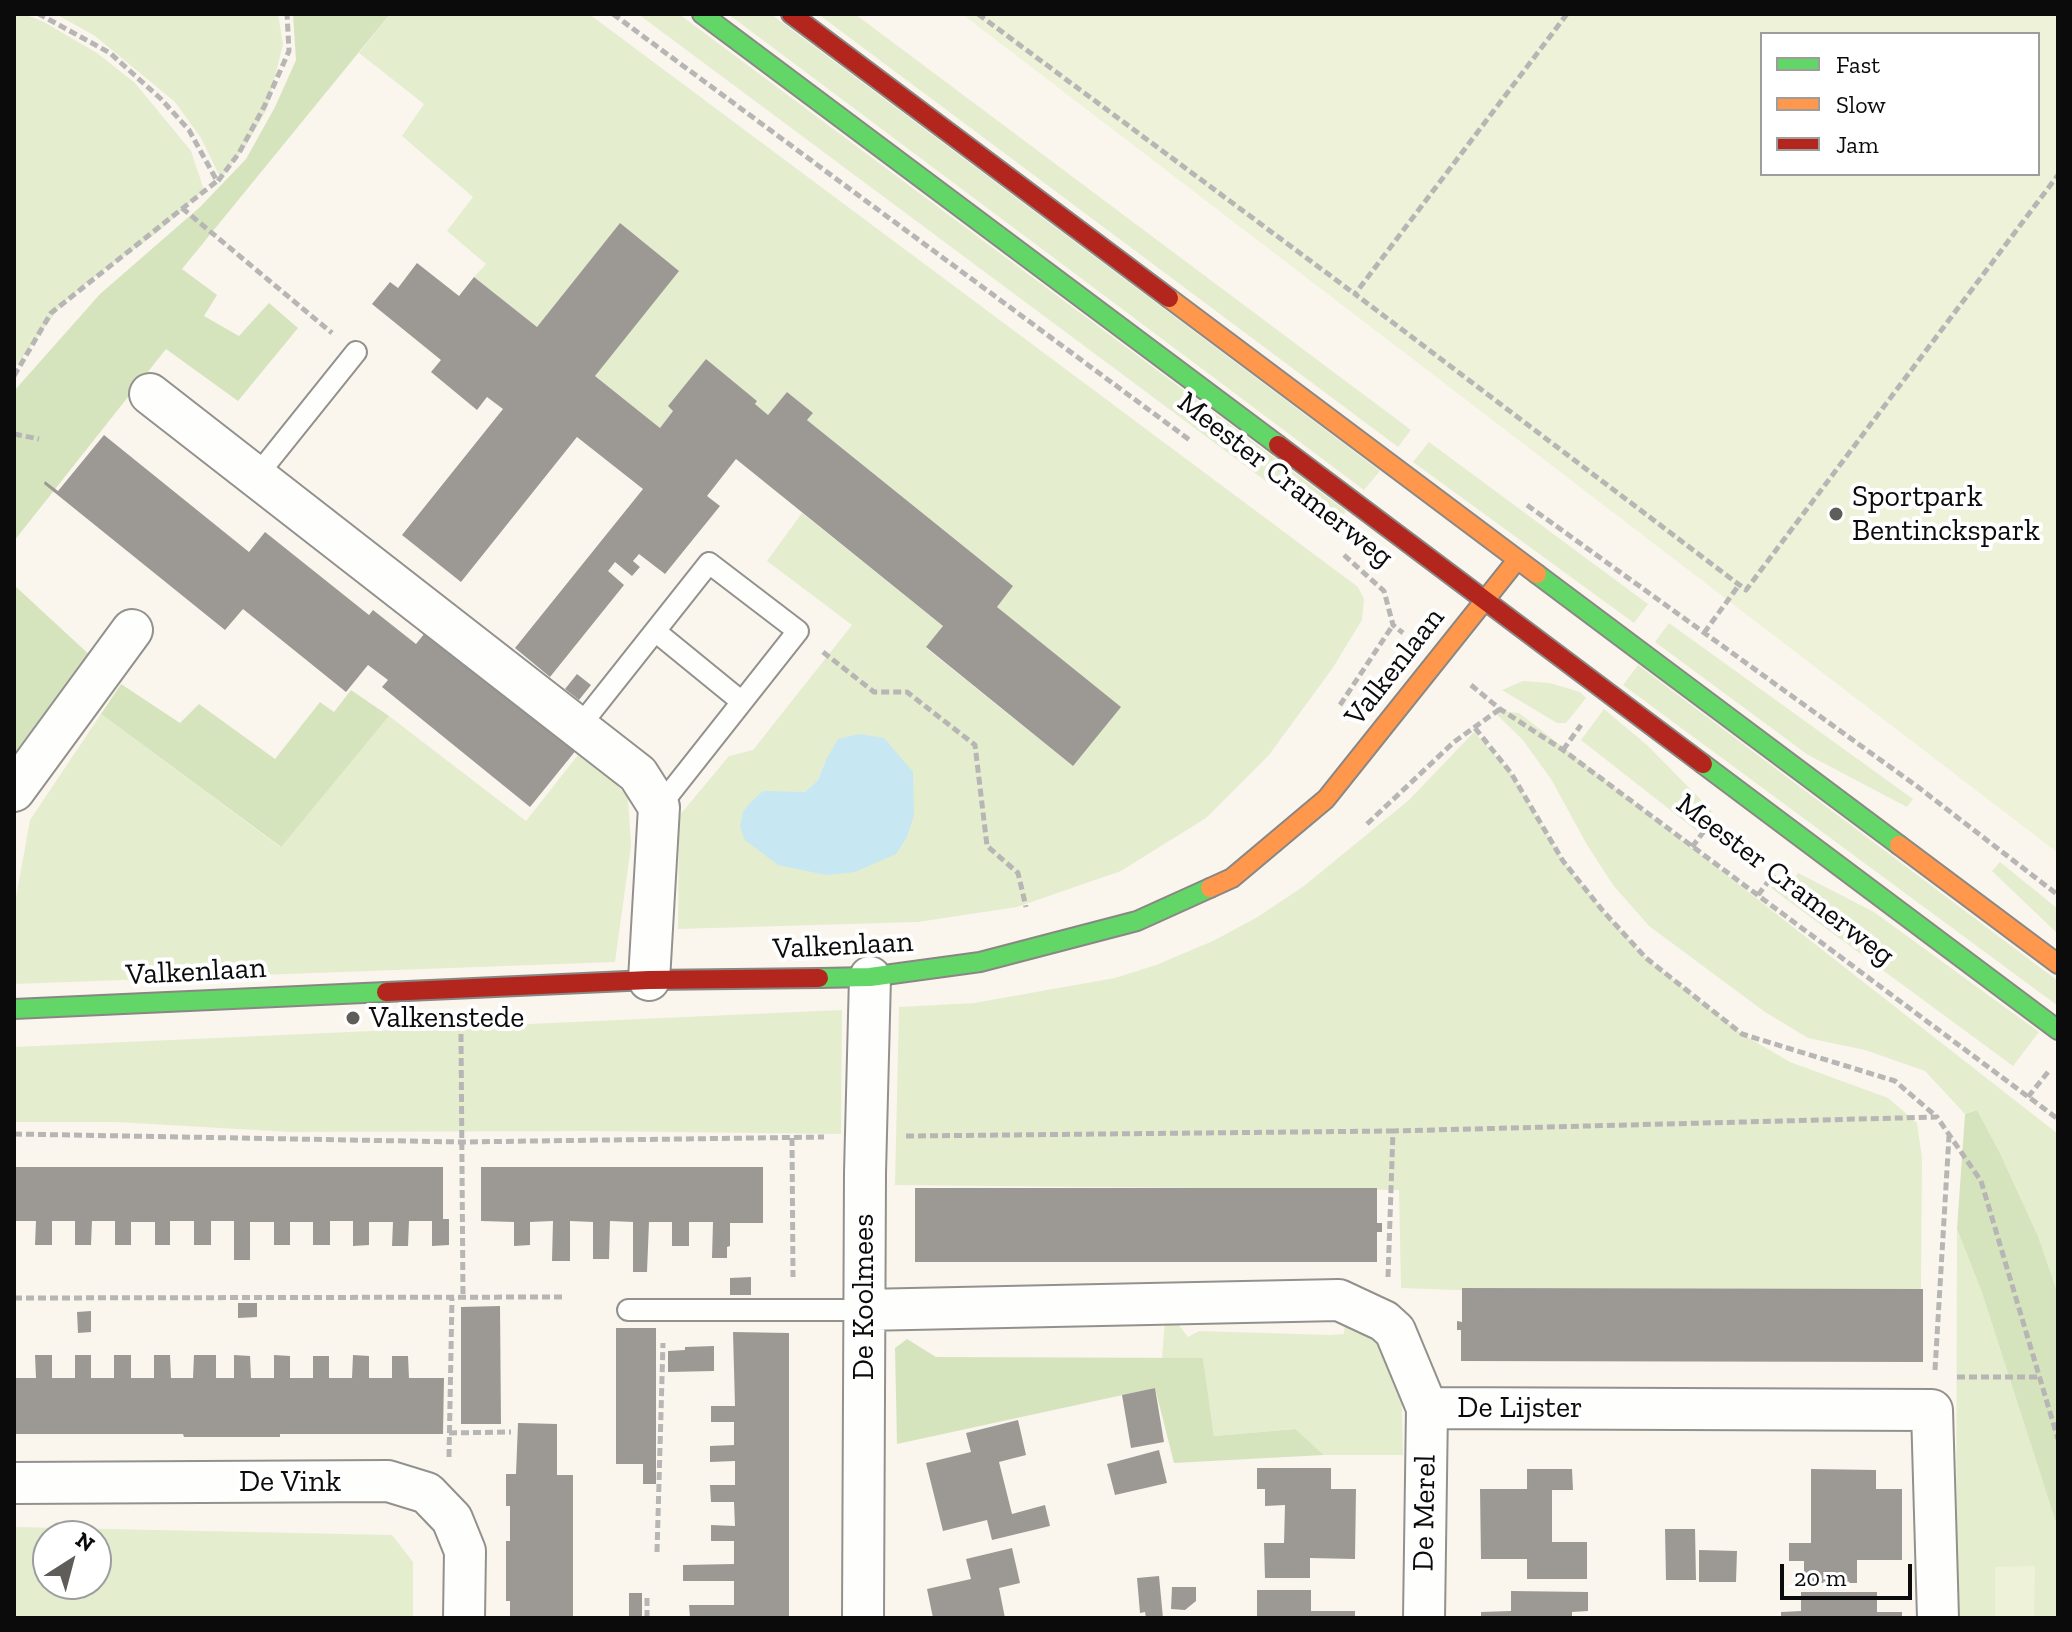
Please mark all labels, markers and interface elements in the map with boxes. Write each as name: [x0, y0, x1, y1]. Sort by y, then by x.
legend: [1760, 32, 2040, 176]
text: Fast: [1836, 50, 1880, 79]
text: Slow: [1836, 90, 1886, 119]
text: Jam: [1836, 130, 1879, 159]
street label: Meester Cramerweg: [1170, 385, 1400, 575]
place label: Sportpark Bentinckspark: [1852, 479, 2040, 550]
marker: Sportpark Bentinckspark: [1827, 505, 1845, 523]
street label: Valkenlaan: [1338, 601, 1452, 733]
street label: Meester Cramerweg: [1669, 786, 1901, 974]
street label: Valkenlaan: [772, 924, 914, 968]
street label: Valkenlaan: [125, 950, 267, 994]
place label: Valkenstede: [369, 1000, 524, 1036]
marker: Valkenstede: [344, 1009, 362, 1027]
street label: De Koolmees: [846, 1214, 882, 1380]
street label: De Lijster: [1457, 1390, 1583, 1426]
street label: De Merel: [1406, 1454, 1444, 1572]
street label: De Vink: [239, 1464, 341, 1500]
north arrow: [32, 1520, 112, 1600]
text: N: [71, 1526, 100, 1558]
scale bar: [1784, 1548, 1916, 1598]
text: 20 m: [1794, 1563, 1846, 1592]

